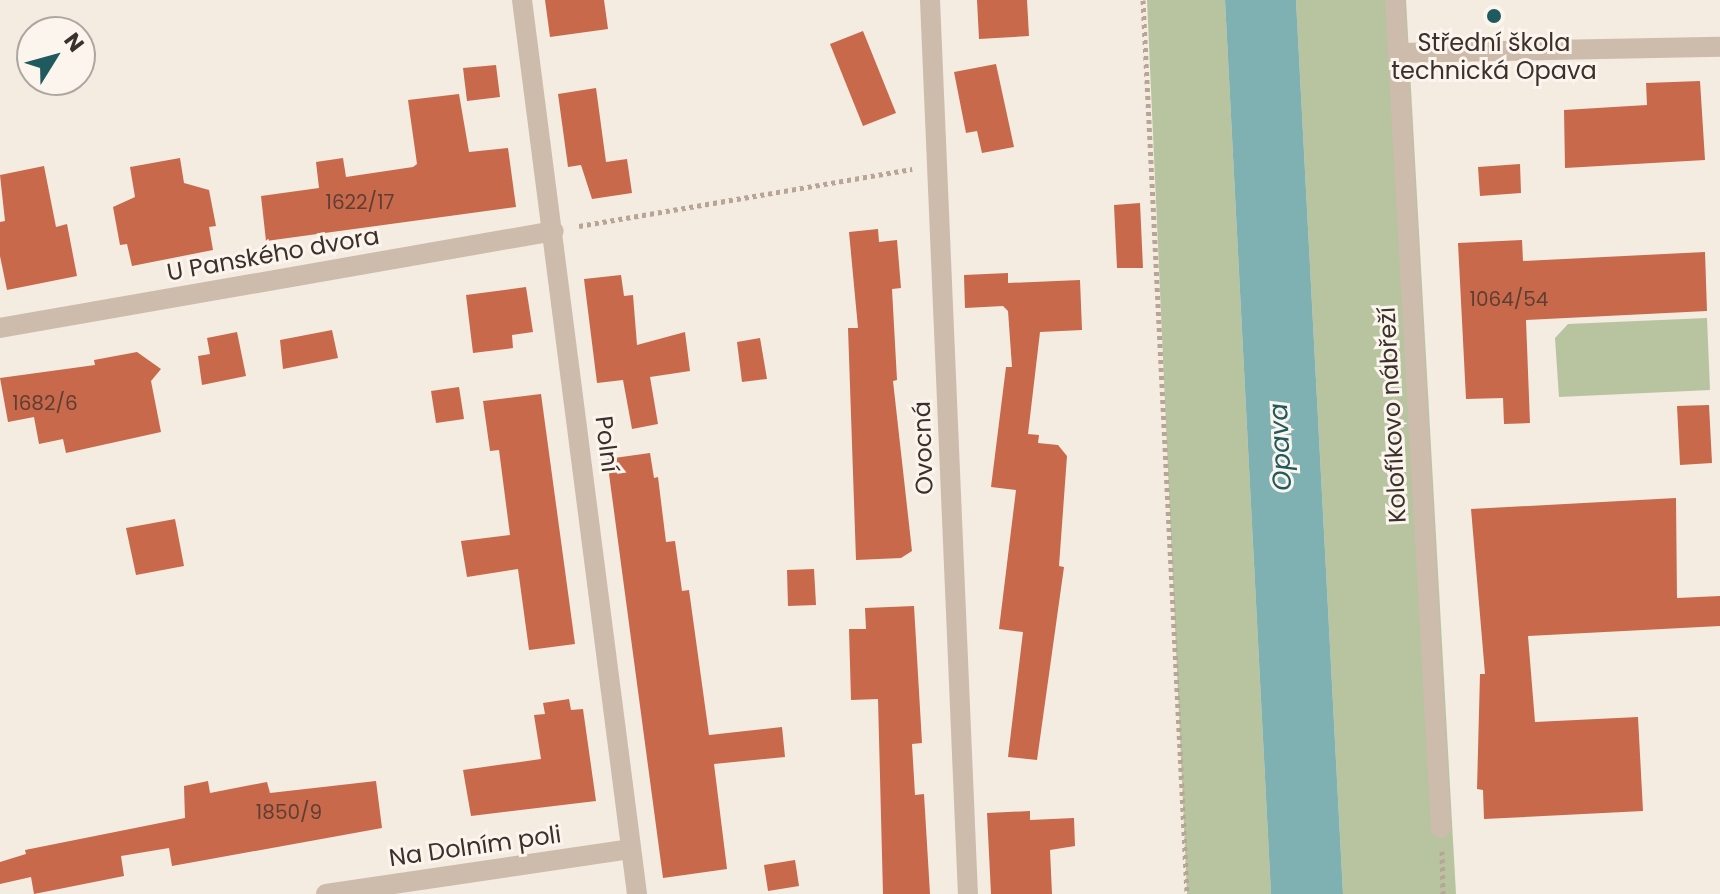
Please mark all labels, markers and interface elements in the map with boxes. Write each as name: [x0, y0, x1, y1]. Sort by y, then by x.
marker: Střední škola technická Opava: [1485, 7, 1503, 25]
north arrow: [16, 16, 96, 96]
text: N: [57, 27, 91, 58]
place label: Střední škola technická Opava: [1391, 29, 1597, 85]
house number: 1622/17: [326, 190, 394, 214]
street label: U Panského dvora: [165, 221, 381, 287]
house number: 1064/54: [1470, 287, 1548, 311]
street label: Kolofíkovo nábřeží: [1372, 306, 1412, 524]
house number: 1682/6: [12, 391, 78, 415]
street label: Ovocná: [907, 401, 939, 495]
water label: Opava: [1263, 402, 1299, 492]
street label: Polní: [589, 414, 625, 474]
house number: 1850/9: [256, 800, 322, 824]
street label: Na Dolním poli: [387, 820, 563, 872]

